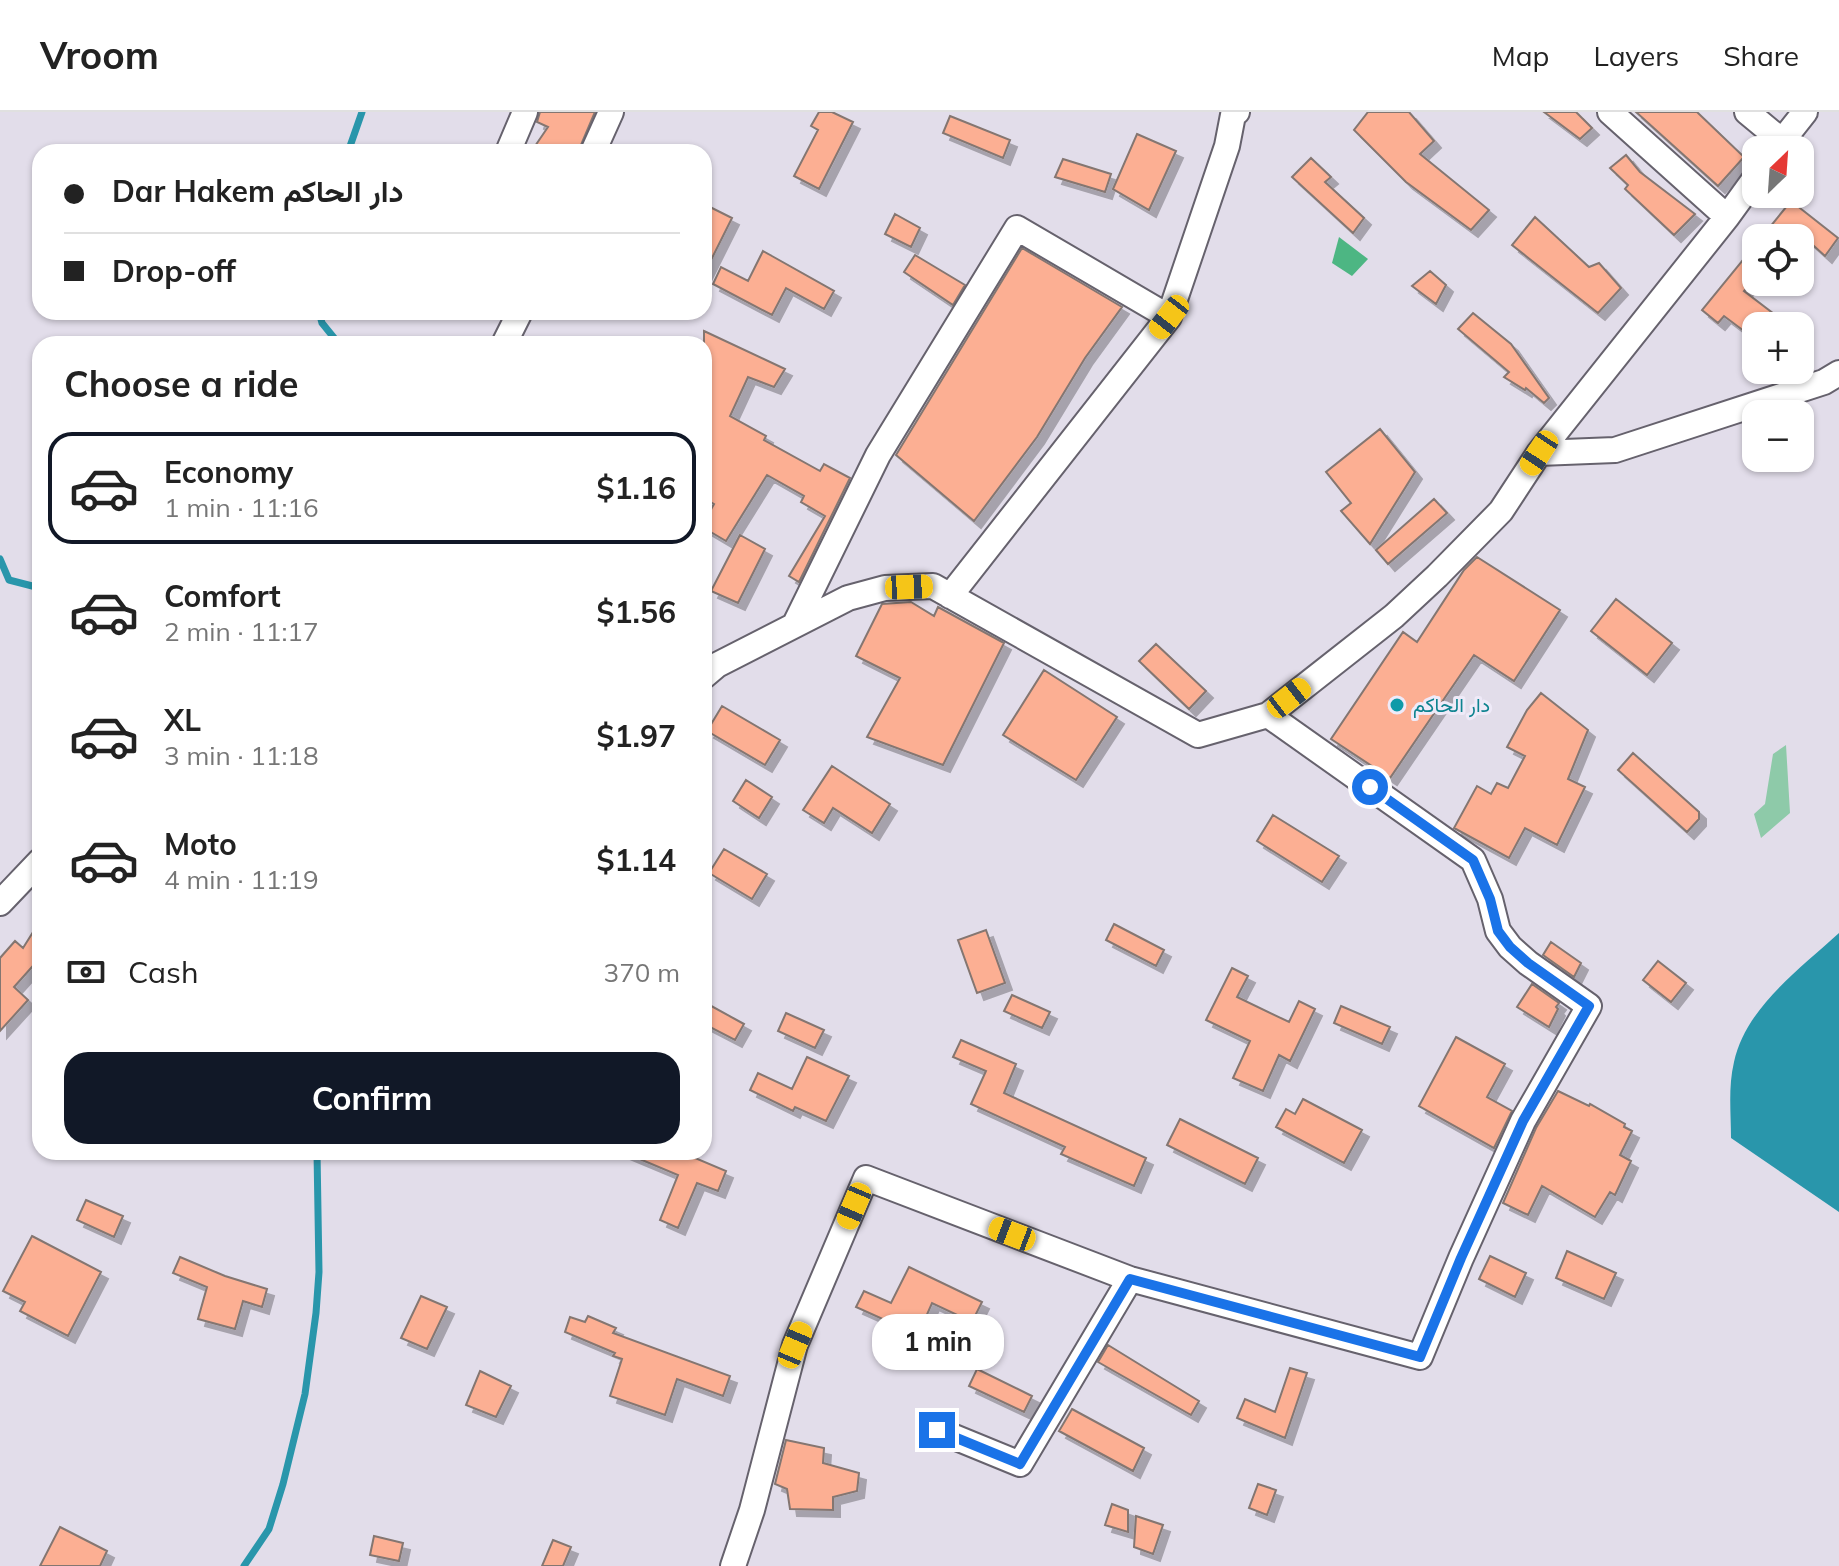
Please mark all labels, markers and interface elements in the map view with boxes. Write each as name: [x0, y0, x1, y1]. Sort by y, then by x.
text: Vroom: [40, 31, 159, 79]
text: Map: [1492, 38, 1549, 73]
text: Layers: [1593, 38, 1679, 73]
text: Share: [1723, 38, 1799, 73]
north arrow: [1742, 136, 1814, 208]
map controls: [1742, 136, 1814, 472]
text: Dar Hakem دار الحاكم: [112, 172, 403, 210]
button: locate: [1742, 224, 1814, 296]
text: Drop-off: [112, 252, 236, 290]
car: [1145, 291, 1193, 343]
button: +: [1742, 312, 1814, 384]
text: Choose a ride: [64, 361, 298, 406]
button: −: [1742, 400, 1814, 472]
car: [1516, 426, 1562, 480]
icon: car: [68, 452, 140, 524]
text: Economy: [164, 453, 293, 491]
text: $1.16: [597, 469, 676, 507]
text: 1 min · 11:16: [164, 491, 319, 524]
car: [885, 574, 933, 600]
icon: car: [68, 576, 140, 648]
text: Comfort: [164, 577, 281, 615]
text: $1.56: [597, 593, 676, 631]
text: 2 min · 11:17: [164, 615, 319, 648]
car: [1263, 674, 1315, 722]
place label: دار الحاكم: [1413, 692, 1490, 718]
marker: دار الحاكم: [1388, 696, 1406, 714]
icon: car: [68, 700, 140, 772]
text: XL: [164, 701, 201, 739]
text: $1.97: [597, 717, 676, 755]
text: 3 min · 11:18: [164, 739, 319, 772]
route start: [1352, 769, 1388, 805]
icon: car: [68, 824, 140, 896]
text: Moto: [164, 825, 237, 863]
text: $1.14: [597, 841, 676, 879]
text: 4 min · 11:19: [164, 863, 319, 896]
icon: cash: [64, 950, 108, 994]
text: Cash: [128, 953, 199, 991]
text: 370 m: [604, 956, 680, 989]
button: Confirm: [64, 1052, 680, 1144]
car: [834, 1179, 874, 1233]
car: [985, 1214, 1039, 1254]
callout: 1 min: [871, 1314, 1003, 1370]
car: [775, 1318, 815, 1372]
text: 1 min: [904, 1325, 972, 1358]
route end: [919, 1412, 955, 1448]

